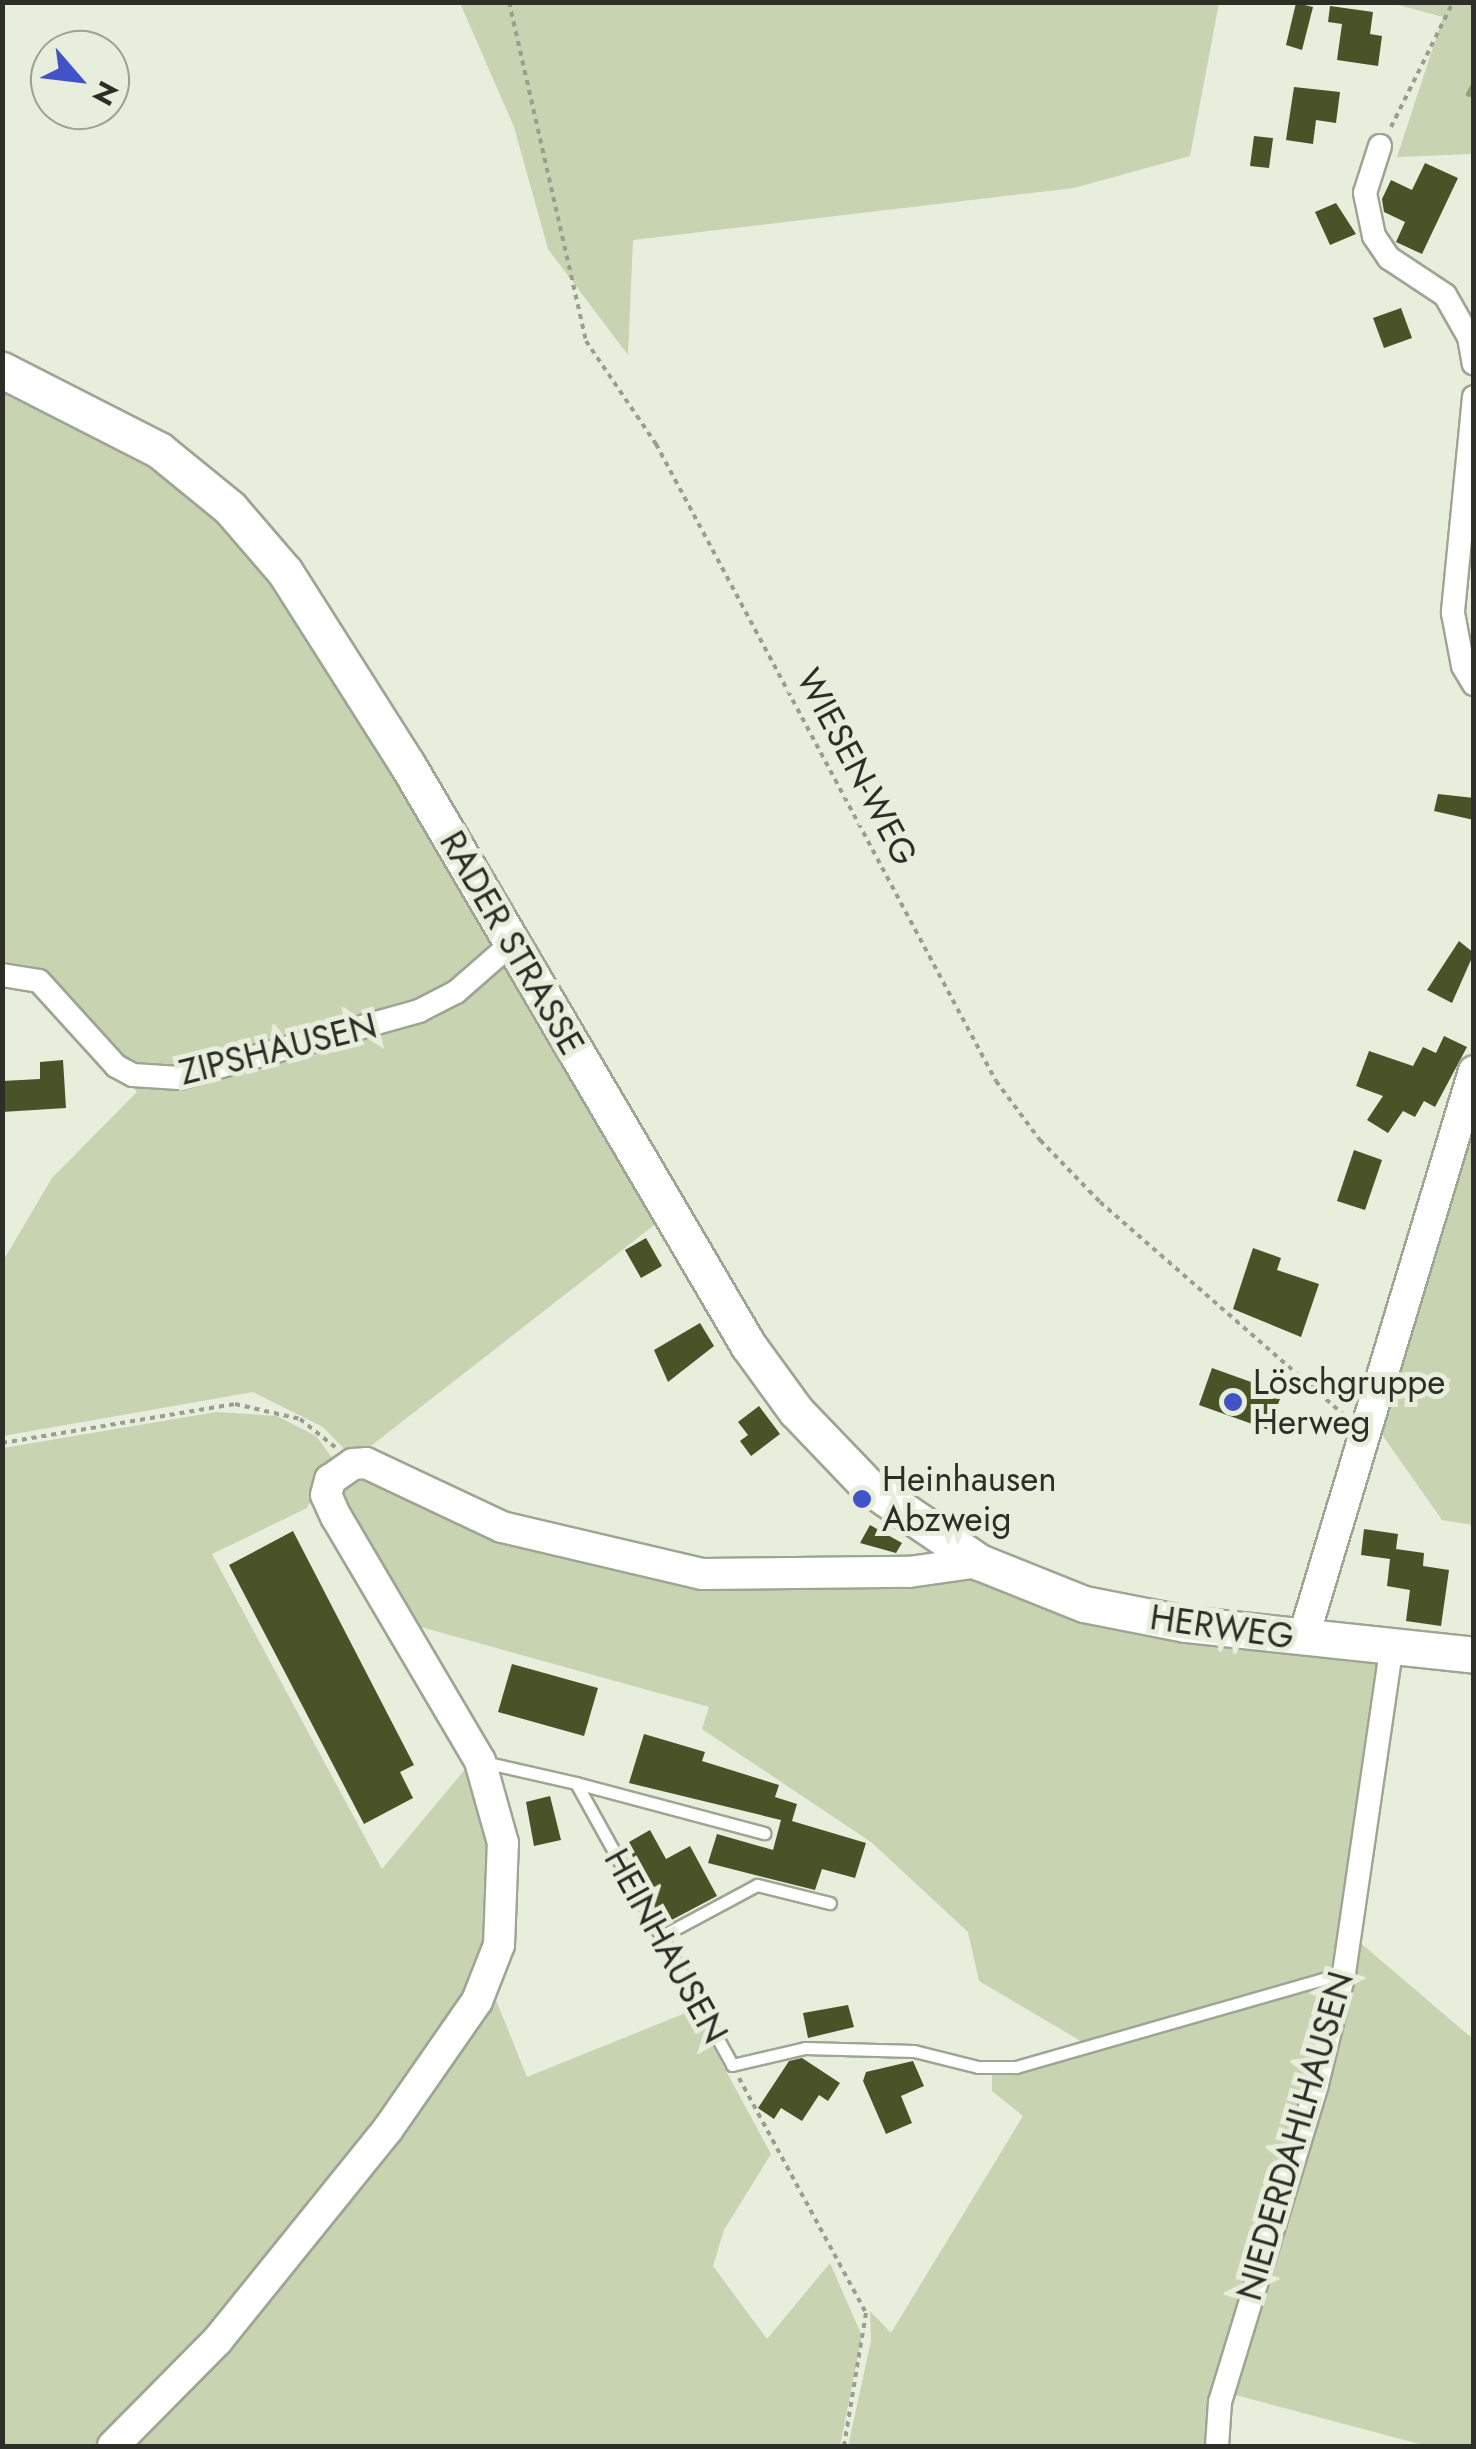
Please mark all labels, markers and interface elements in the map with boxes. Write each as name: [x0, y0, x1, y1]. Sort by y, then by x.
north arrow: [30, 30, 130, 130]
text: N: [82, 74, 128, 113]
street label: WIESEN-WEG: [788, 662, 926, 872]
street label: RADER STRASSE: [431, 824, 593, 1062]
street label: ZIPSHAUSEN: [175, 1004, 381, 1094]
place label: Löschgruppe Herweg: [1253, 1361, 1445, 1443]
marker: Löschgruppe Herweg: [1222, 1391, 1244, 1413]
place label: Heinhausen Abzweig: [882, 1458, 1057, 1540]
marker: Heinhausen Abzweig: [851, 1488, 873, 1510]
street label: HERWEG: [1147, 1596, 1297, 1658]
street label: HEINHAUSEN: [595, 1842, 737, 2050]
street label: NIEDERDAHLHAUSEN: [1228, 1967, 1362, 2305]

